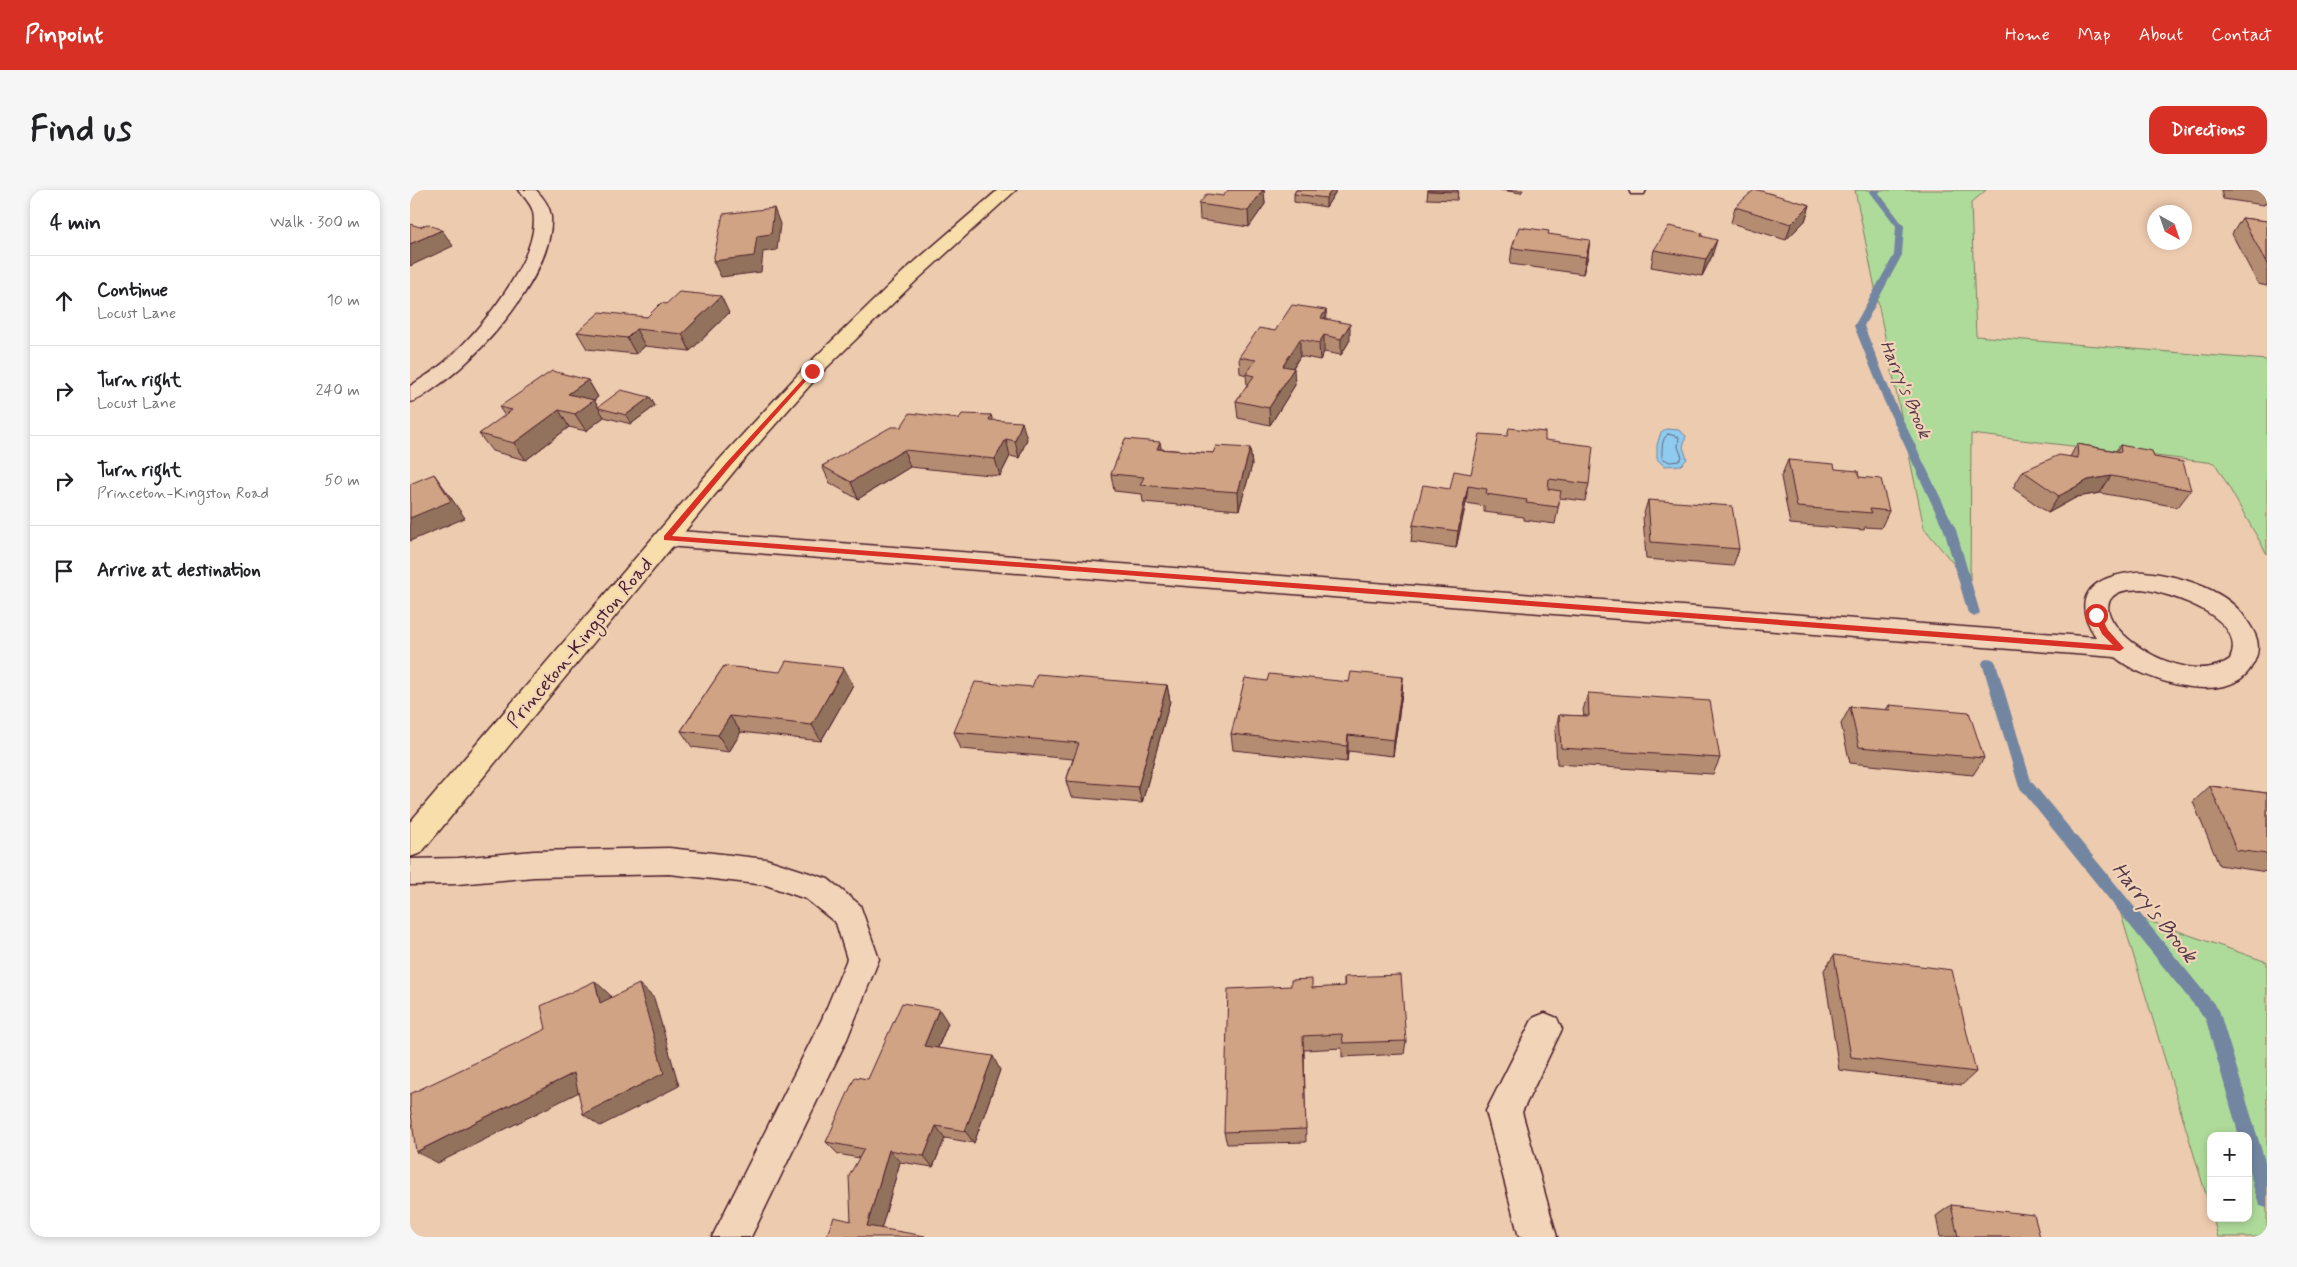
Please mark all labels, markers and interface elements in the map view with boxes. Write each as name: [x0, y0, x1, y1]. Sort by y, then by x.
text: Pinpoint: [25, 20, 103, 51]
text: Home: [2005, 23, 2050, 47]
text: Map: [2078, 23, 2111, 47]
text: About: [2139, 23, 2183, 47]
text: Contact: [2211, 23, 2272, 47]
button: Directions: [2149, 106, 2267, 154]
text: Find us: [30, 107, 132, 153]
north arrow: [2147, 205, 2192, 250]
text: 4 min: [50, 209, 101, 237]
text: Walk · 300 m: [270, 212, 360, 233]
text: Continue: [97, 278, 168, 303]
icon: ahead: [50, 287, 78, 315]
text: 10 m: [327, 290, 360, 311]
text: Locust Lane: [97, 303, 176, 324]
water label: Harry's Brook: [1874, 337, 1937, 443]
route end: [801, 360, 824, 383]
text: Turn right: [97, 368, 181, 393]
icon: right: [50, 377, 78, 405]
text: 240 m: [316, 380, 360, 401]
text: Locust Lane: [97, 393, 176, 414]
text: Turn right: [97, 458, 181, 483]
icon: right: [50, 467, 78, 495]
text: 50 m: [324, 470, 360, 491]
text: Princeton-Kingston Road: [97, 483, 269, 504]
street label: Princeton-Kingston Road: [501, 552, 660, 735]
icon: arrive: [50, 557, 78, 585]
text: Arrive at destination: [97, 558, 261, 583]
route start: [2085, 604, 2108, 627]
water label: Harry's Brook: [2105, 857, 2204, 970]
map controls: [2207, 1132, 2252, 1222]
button: +: [2207, 1132, 2252, 1177]
button: −: [2207, 1177, 2252, 1222]

